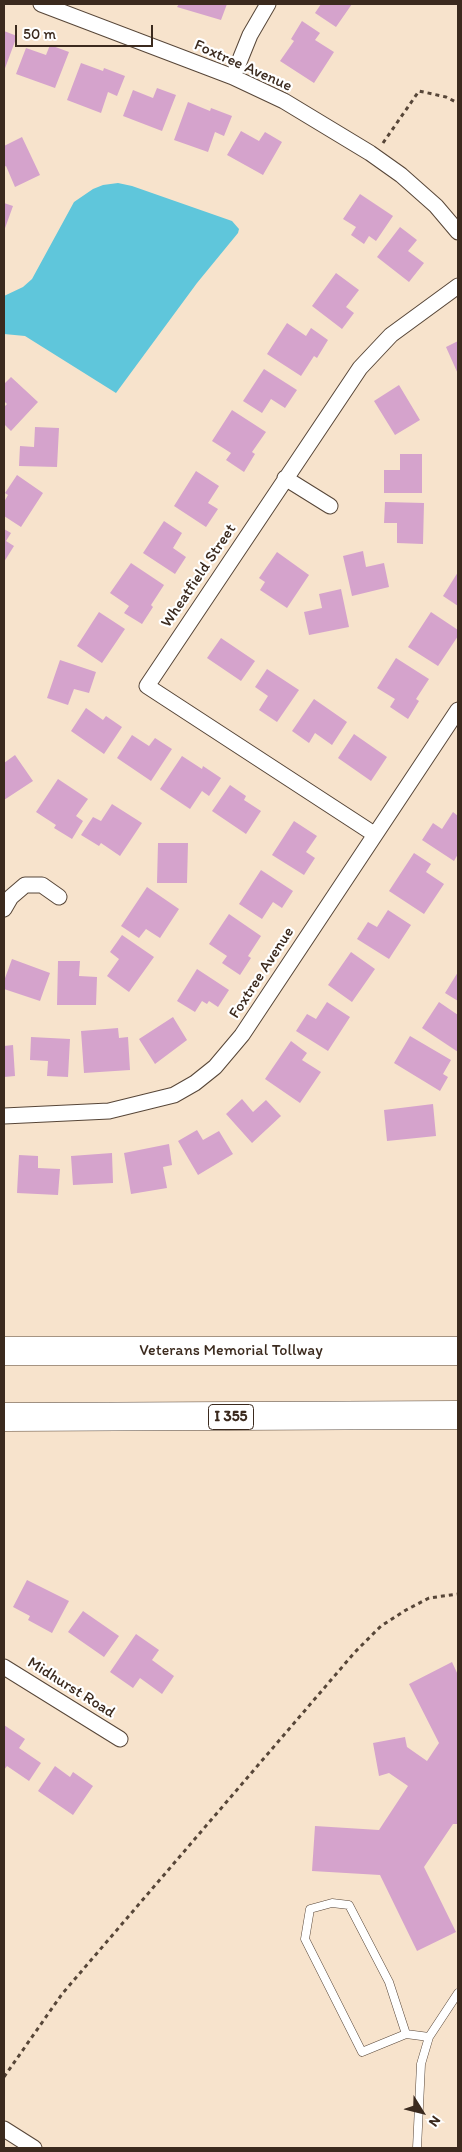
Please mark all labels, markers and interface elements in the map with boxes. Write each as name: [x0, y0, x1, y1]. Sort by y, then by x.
scale bar: [18, 15, 155, 47]
text: 50 m: [23, 25, 56, 43]
street label: Foxtree Avenue: [191, 36, 295, 96]
street label: Wheatfield Street: [157, 521, 241, 631]
street label: Foxtree Avenue: [225, 924, 299, 1022]
street label: Veterans Memorial Tollway: [139, 1341, 323, 1361]
road number: I 355: [208, 1404, 254, 1430]
street label: Midhurst Road: [24, 1653, 118, 1723]
north arrow: [397, 2087, 447, 2137]
text: N: [425, 2112, 444, 2130]

